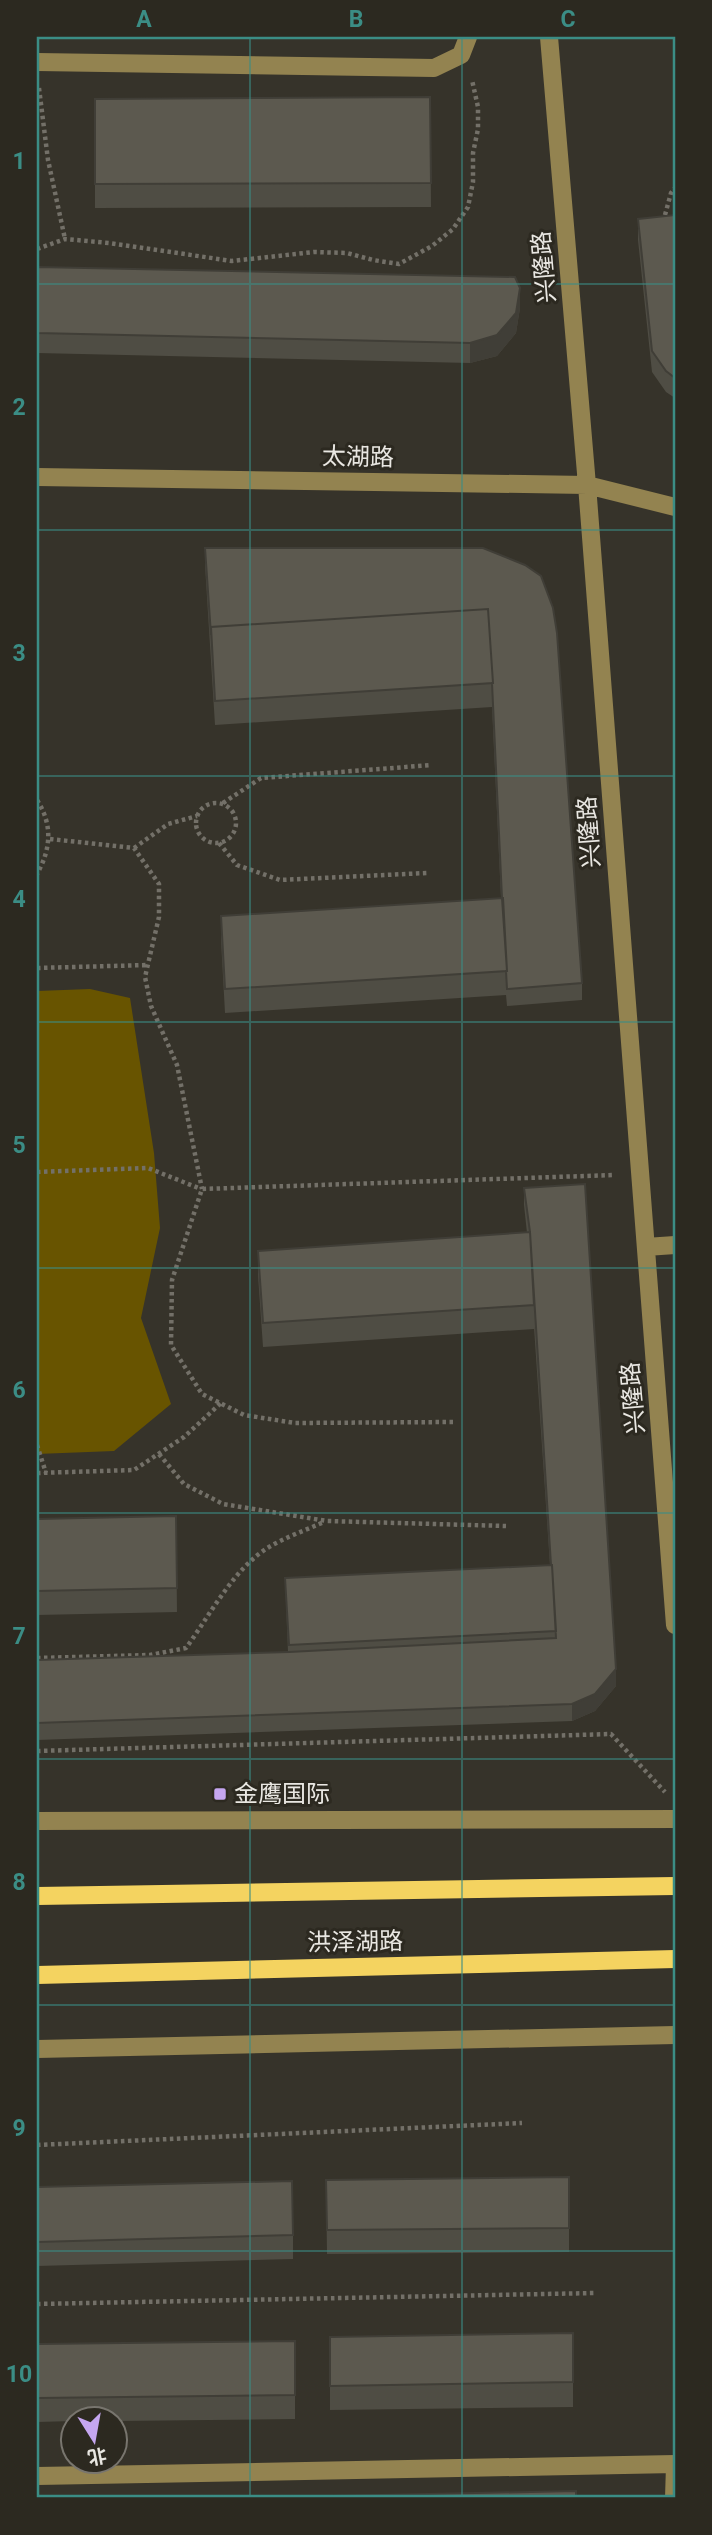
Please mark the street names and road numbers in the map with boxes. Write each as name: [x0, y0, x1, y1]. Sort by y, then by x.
street label: 兴隆路: [527, 230, 561, 304]
street label: 太湖路: [322, 442, 394, 472]
street label: 兴隆路: [573, 795, 605, 869]
street label: 兴隆路: [616, 1361, 650, 1435]
street label: 洪泽湖路: [307, 1927, 403, 1957]

